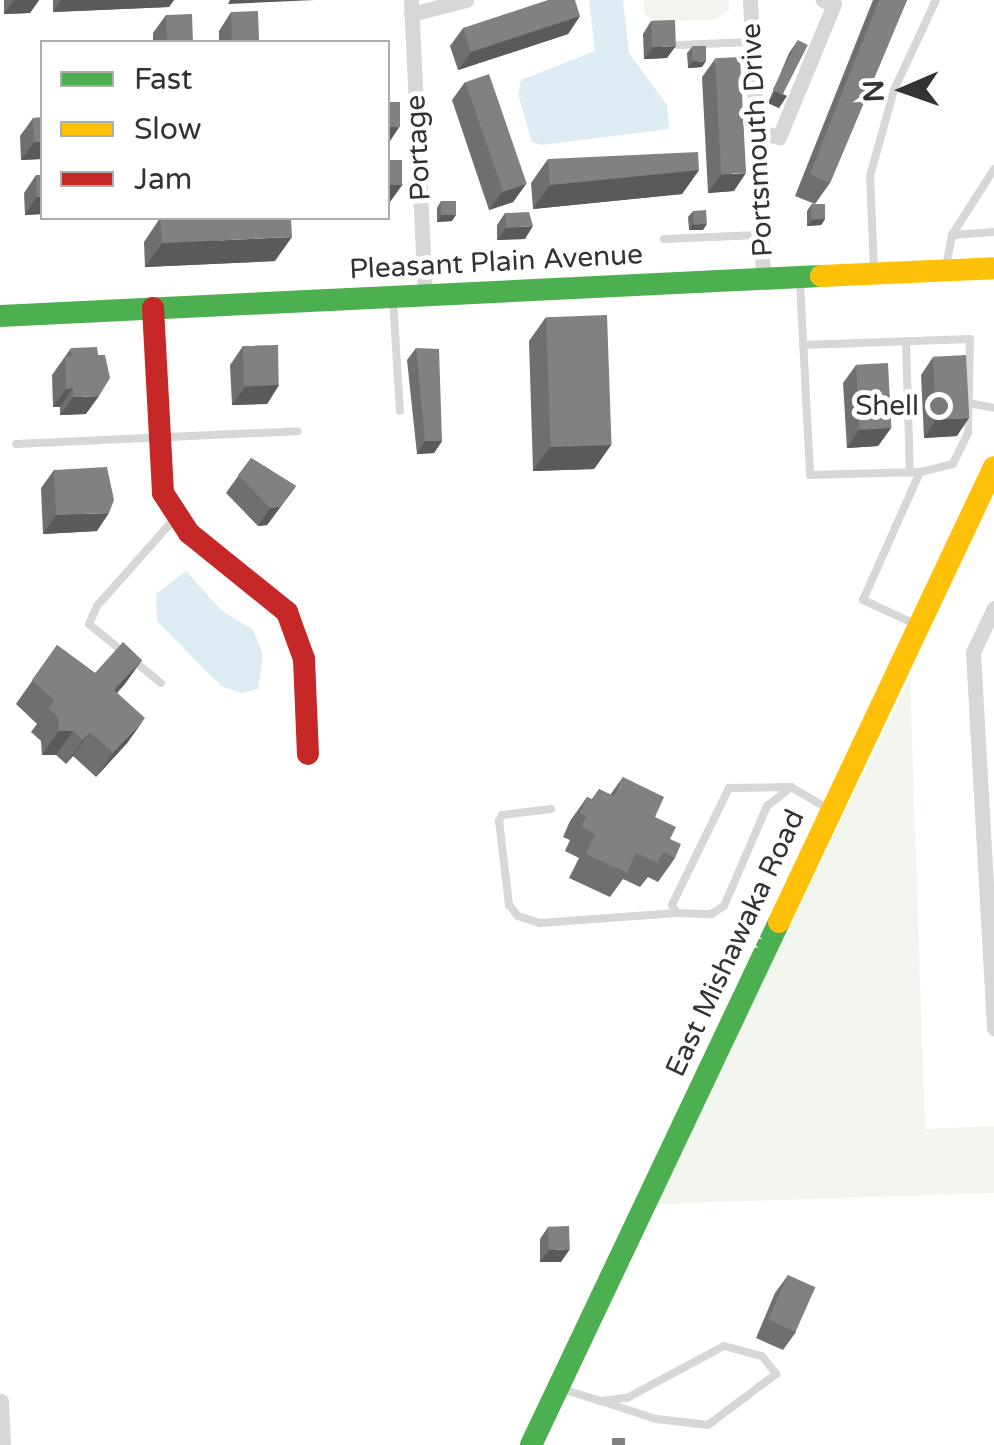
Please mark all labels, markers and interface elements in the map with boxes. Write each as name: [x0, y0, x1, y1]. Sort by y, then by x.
street label: Portsmouth Drive: [734, 22, 780, 258]
legend: [40, 40, 390, 220]
north arrow: [854, 40, 954, 140]
text: Fast: [134, 61, 193, 98]
text: N: [857, 79, 891, 103]
street label: Portage: [398, 94, 438, 202]
text: Slow: [134, 111, 202, 148]
text: Jam: [134, 161, 192, 198]
street label: Pleasant Plain Avenue: [348, 238, 644, 286]
place label: Shell: [855, 389, 919, 423]
marker: Shell: [928, 395, 950, 417]
street label: East Mishawaka Road: [658, 804, 812, 1082]

